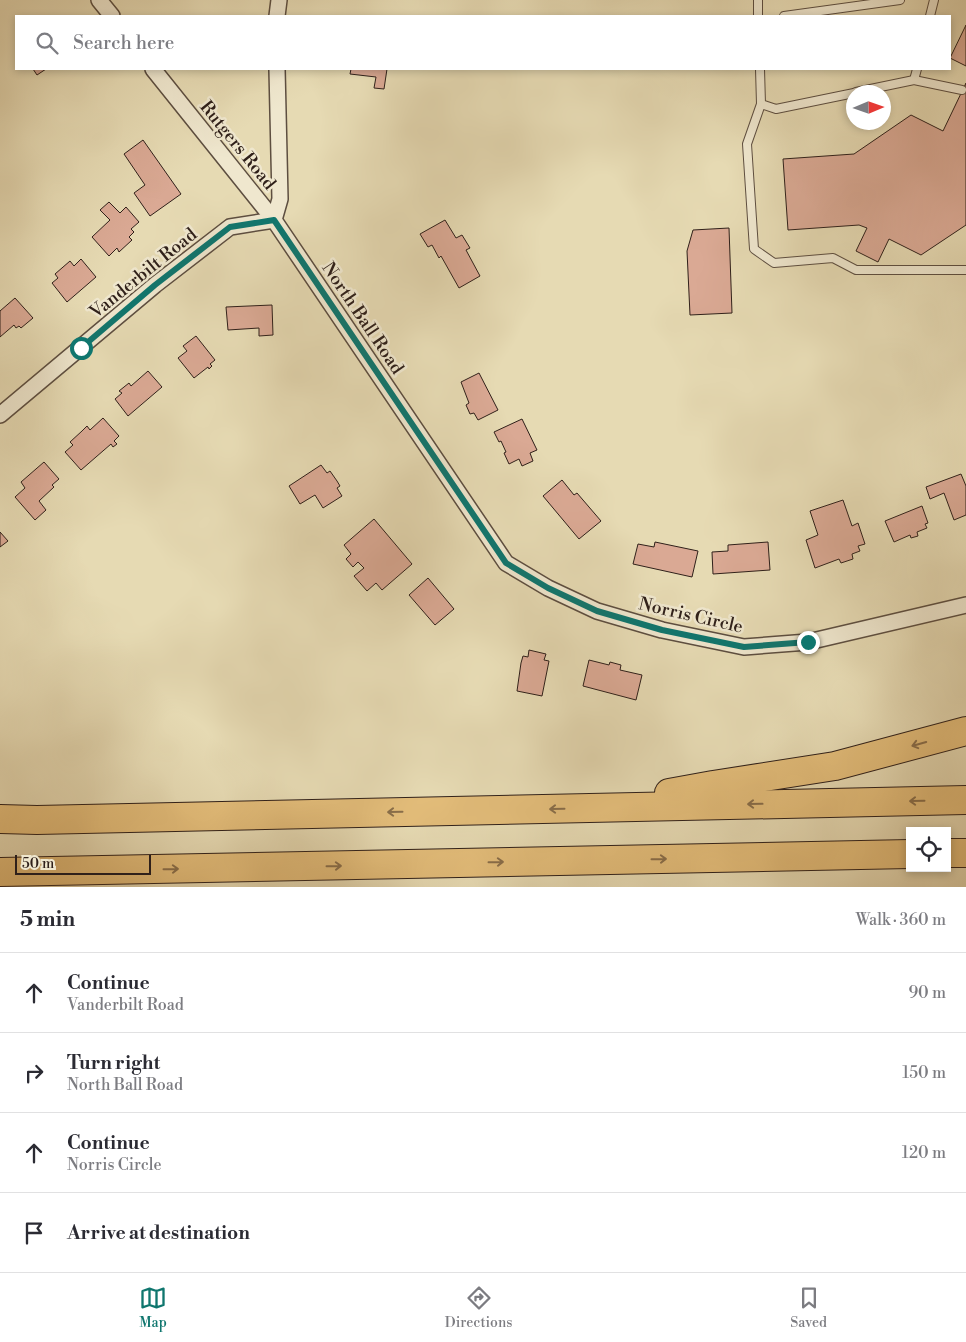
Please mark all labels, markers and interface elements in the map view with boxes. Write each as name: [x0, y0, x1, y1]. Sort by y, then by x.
search box: [15, 15, 951, 70]
icon: search: [33, 29, 61, 57]
text: Search here: [73, 31, 174, 55]
north arrow: [846, 85, 891, 130]
street label: Rutgers Road: [195, 96, 281, 195]
street label: Vanderbilt Road: [84, 223, 202, 324]
street label: North Ball Road: [317, 258, 409, 379]
route start: [70, 337, 93, 360]
street label: Norris Circle: [636, 592, 745, 639]
route end: [797, 631, 820, 654]
one-way arrow: [911, 739, 927, 749]
one-way arrow: [910, 796, 926, 806]
one-way arrow: [747, 800, 763, 809]
one-way arrow: [550, 804, 566, 813]
one-way arrow: [387, 807, 404, 817]
map controls: [906, 827, 951, 872]
button: locate: [906, 827, 951, 872]
scale bar: [15, 852, 151, 875]
one-way arrow: [650, 854, 666, 864]
text: 50 m: [22, 855, 54, 873]
one-way arrow: [488, 858, 504, 867]
one-way arrow: [325, 861, 341, 870]
one-way arrow: [162, 864, 179, 874]
text: 5 min: [20, 907, 75, 933]
text: Walk · 360 m: [856, 910, 946, 930]
text: Continue: [67, 971, 150, 995]
icon: ahead: [20, 979, 48, 1007]
text: 90 m: [908, 983, 946, 1003]
text: Vanderbilt Road: [67, 995, 184, 1015]
text: Turn right: [67, 1051, 160, 1075]
icon: right: [20, 1059, 48, 1087]
text: 150 m: [902, 1063, 946, 1083]
text: North Ball Road: [67, 1075, 183, 1095]
text: Continue: [67, 1131, 150, 1155]
icon: ahead: [20, 1139, 48, 1167]
text: 120 m: [902, 1143, 946, 1163]
text: Norris Circle: [67, 1155, 162, 1175]
icon: arrive: [20, 1219, 48, 1247]
text: Arrive at destination: [67, 1221, 250, 1245]
tab: Map: [139, 1284, 167, 1332]
tab: Directions: [445, 1284, 512, 1332]
tab: Saved: [790, 1284, 827, 1332]

